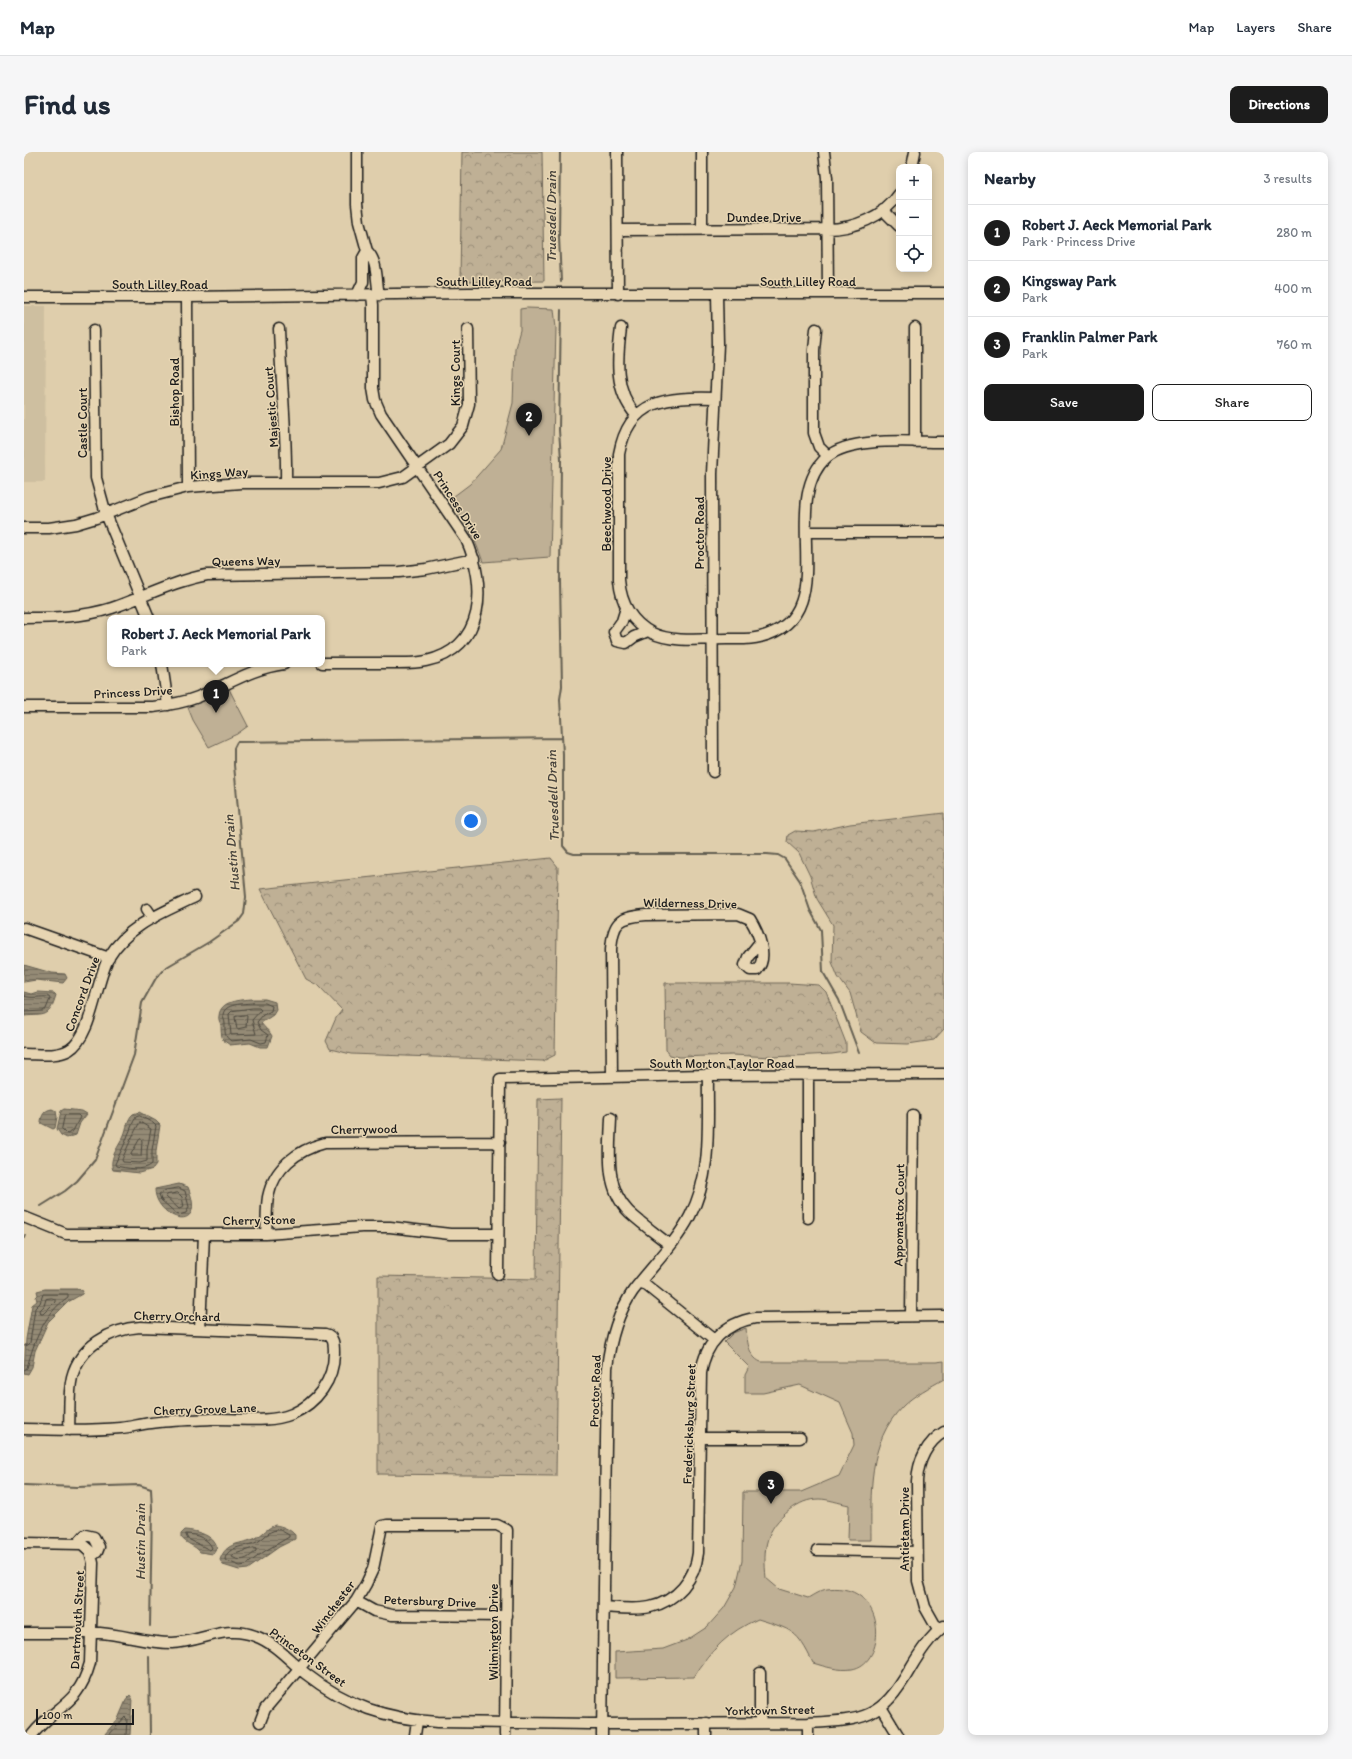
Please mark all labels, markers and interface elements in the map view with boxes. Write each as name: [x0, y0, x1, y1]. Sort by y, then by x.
text: Map: [20, 16, 55, 39]
text: Map: [1189, 19, 1214, 36]
text: Layers: [1236, 19, 1275, 36]
text: Share: [1297, 19, 1332, 36]
button: Directions: [1230, 86, 1328, 123]
text: Find us: [24, 87, 111, 121]
map controls: [896, 164, 932, 272]
button: +: [896, 164, 932, 200]
text: Nearby: [984, 168, 1036, 188]
water label: Truesdell Drain: [543, 171, 560, 263]
text: 3 results: [1263, 171, 1312, 186]
button: −: [896, 200, 932, 236]
street label: Dundee Drive: [727, 210, 801, 225]
text: Robert J. Aeck Memorial Park: [1022, 216, 1212, 234]
text: 1: [994, 225, 1000, 240]
text: 280 m: [1276, 225, 1312, 240]
text: Park · Princess Drive: [1022, 234, 1135, 249]
button: locate: [896, 236, 932, 272]
text: Kingsway Park: [1022, 272, 1116, 290]
street label: South Lilley Road: [436, 274, 532, 289]
street label: South Lilley Road: [760, 274, 856, 289]
street label: South Lilley Road: [112, 277, 208, 292]
text: 2: [994, 281, 1000, 296]
text: 400 m: [1274, 281, 1312, 296]
text: Park: [1022, 290, 1048, 305]
text: Franklin Palmer Park: [1022, 328, 1158, 346]
text: 3: [993, 337, 1001, 352]
text: 760 m: [1277, 337, 1312, 352]
street label: Kings Court: [448, 340, 463, 406]
text: Park: [1022, 346, 1048, 361]
street label: Bishop Road: [167, 358, 182, 426]
street label: Majestic Court: [261, 366, 281, 448]
button: Save: [984, 384, 1144, 421]
button: Share: [1152, 384, 1312, 421]
street label: Castle Court: [75, 387, 90, 458]
pin: 2: [516, 403, 542, 436]
street label: Beechwood Drive: [599, 457, 614, 551]
street label: Kings Way: [190, 463, 248, 483]
street label: Princess Drive: [430, 468, 486, 542]
street label: Proctor Road: [692, 496, 707, 569]
street label: Queens Way: [212, 553, 280, 569]
popup: [107, 615, 325, 667]
text: Robert J. Aeck Memorial Park: [121, 625, 311, 643]
text: Park: [121, 643, 147, 658]
pin: 1: [203, 680, 229, 713]
street label: Princess Drive: [93, 682, 173, 702]
water label: Truesdell Drain: [543, 750, 563, 842]
your location: [461, 811, 481, 831]
water label: Hustin Drain: [220, 814, 244, 892]
street label: Wilderness Drive: [643, 895, 737, 911]
street label: Concord Drive: [61, 954, 103, 1034]
street label: South Morton Taylor Road: [649, 1056, 795, 1071]
street label: Cherrywood: [330, 1121, 398, 1137]
street label: Appomattox Court: [891, 1163, 907, 1266]
street label: Cherry Stone: [222, 1212, 296, 1228]
street label: Cherry Orchard: [133, 1308, 221, 1324]
street label: Proctor Road: [586, 1354, 604, 1428]
street label: Fredericksburg Street: [679, 1363, 699, 1485]
street label: Cherry Grove Lane: [153, 1400, 257, 1418]
pin: 3: [758, 1471, 784, 1504]
street label: Antietam Drive: [897, 1487, 912, 1571]
water label: Hustin Drain: [132, 1503, 149, 1580]
street label: Dartmouth Street: [67, 1570, 87, 1670]
street label: Winchester: [308, 1577, 358, 1637]
street label: Wilmington Drive: [486, 1583, 501, 1681]
street label: Petersburg Drive: [383, 1592, 477, 1610]
street label: Princeton Street: [267, 1624, 349, 1690]
street label: Yorktown Street: [725, 1702, 815, 1718]
scale bar: [36, 1707, 134, 1726]
text: 100 m: [42, 1709, 72, 1722]

